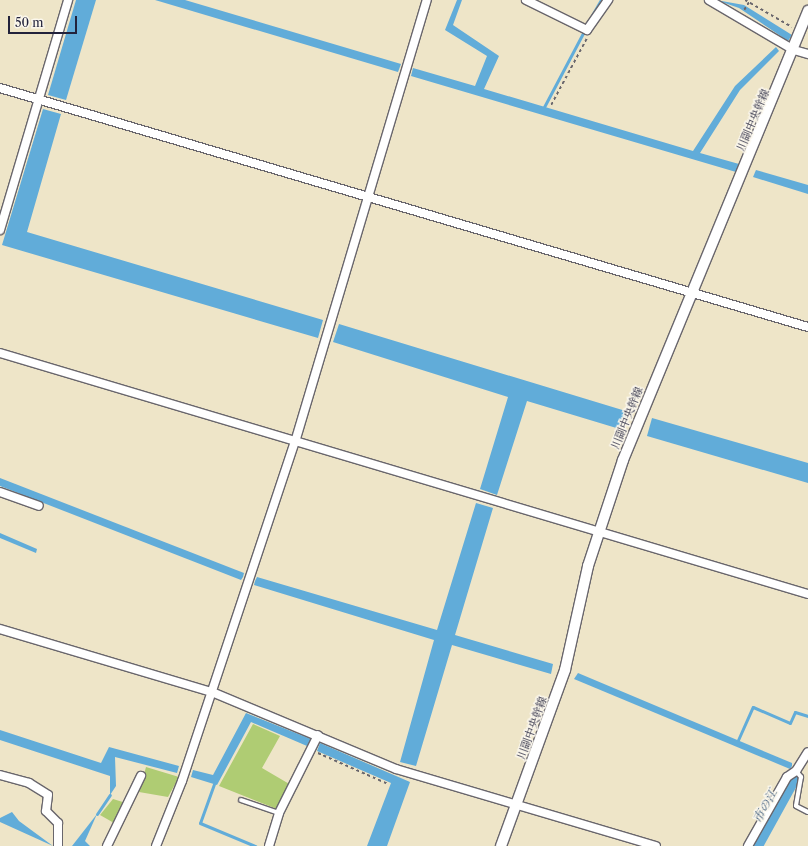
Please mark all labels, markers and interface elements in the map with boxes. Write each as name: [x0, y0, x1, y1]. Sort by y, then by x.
scale bar: [10, 8, 79, 34]
text: 50 m: [15, 15, 44, 30]
street label: 川副中央幹線: [734, 87, 772, 153]
street label: 川副中央幹線: [609, 385, 645, 451]
street label: 川副中央幹線: [515, 695, 549, 761]
water label: 市の江: [750, 787, 780, 825]

